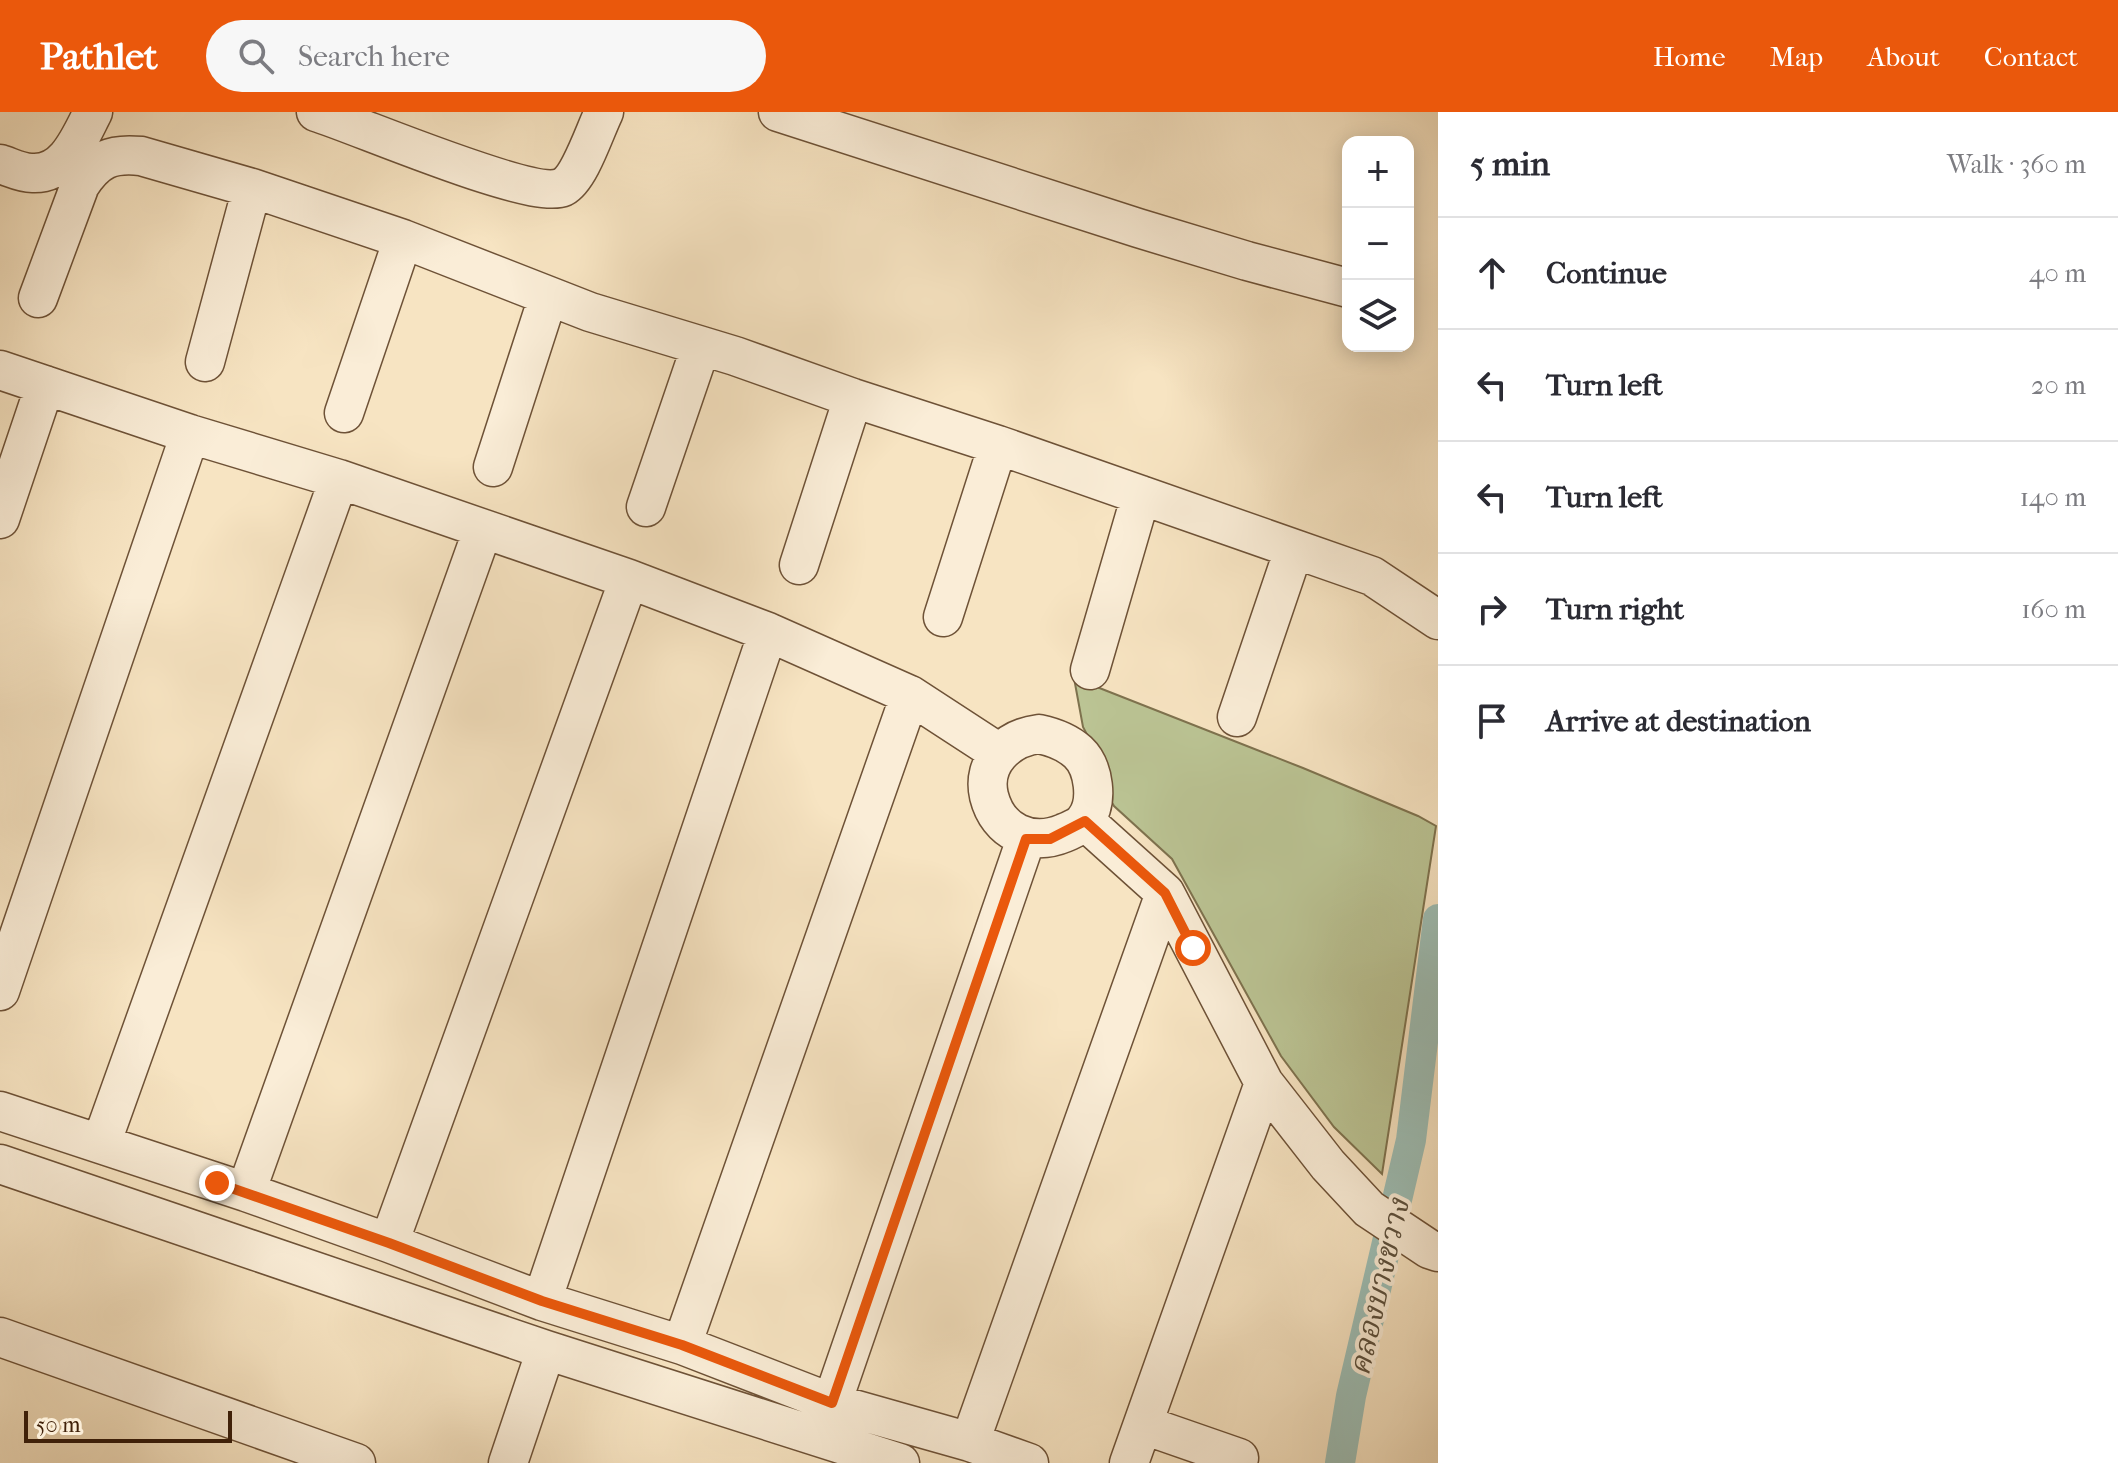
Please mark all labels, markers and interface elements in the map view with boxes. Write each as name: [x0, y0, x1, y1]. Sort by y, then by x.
search box: [206, 20, 766, 92]
text: Pathlet: [40, 34, 158, 79]
icon: search: [234, 34, 278, 78]
text: Search here: [298, 39, 450, 74]
text: Home: [1653, 40, 1726, 73]
text: Map: [1770, 40, 1823, 73]
text: About: [1867, 40, 1940, 73]
text: Contact: [1984, 40, 2078, 73]
map controls: [1342, 136, 1414, 352]
button: +: [1342, 136, 1414, 208]
text: 5 min: [1470, 144, 1550, 184]
text: Walk · 360 m: [1947, 149, 2086, 180]
button: −: [1342, 208, 1414, 280]
icon: ahead: [1470, 251, 1514, 295]
text: Continue: [1546, 256, 1667, 291]
text: 40 m: [2029, 258, 2086, 289]
button: layers: [1342, 280, 1414, 352]
icon: left: [1470, 363, 1514, 407]
text: Turn left: [1546, 368, 1663, 403]
text: 20 m: [2031, 370, 2086, 401]
icon: left: [1470, 475, 1514, 519]
text: Turn left: [1546, 480, 1663, 515]
text: 140 m: [2020, 482, 2086, 513]
icon: right: [1470, 587, 1514, 631]
text: Turn right: [1546, 592, 1684, 627]
text: 160 m: [2021, 594, 2086, 625]
icon: arrive: [1470, 699, 1514, 743]
text: Arrive at destination: [1546, 704, 1811, 739]
route start: [1175, 930, 1211, 966]
route end: [199, 1165, 235, 1201]
water label: คลองบางขวาง: [1342, 1194, 1417, 1379]
scale bar: [24, 1407, 232, 1443]
text: 50 m: [36, 1412, 81, 1438]

